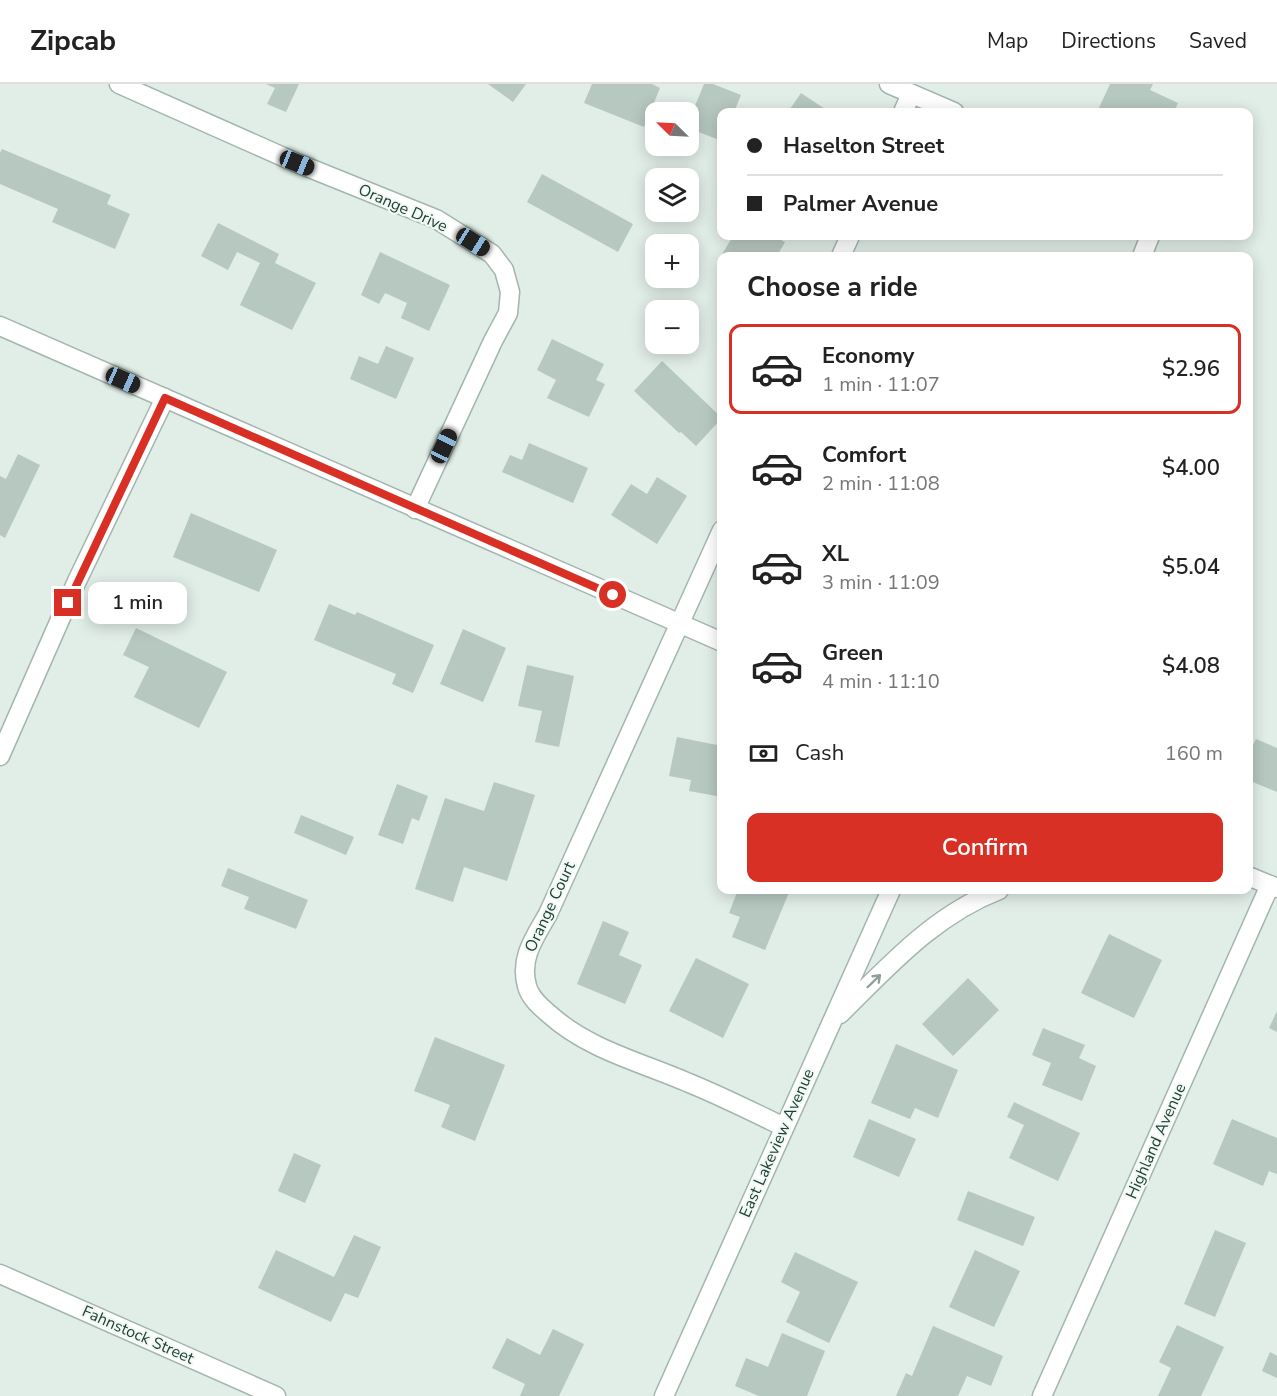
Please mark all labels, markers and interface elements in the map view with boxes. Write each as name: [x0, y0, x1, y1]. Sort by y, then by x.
text: Zipcab: [30, 22, 116, 60]
text: Map: [987, 27, 1028, 55]
text: Directions: [1061, 27, 1156, 55]
text: Saved: [1189, 27, 1247, 55]
north arrow: [645, 102, 699, 156]
map controls: [645, 102, 699, 354]
text: Haselton Street: [783, 131, 944, 161]
car: [277, 148, 317, 178]
button: layers: [645, 168, 699, 222]
street label: Orange Drive: [355, 179, 451, 237]
text: Palmer Avenue: [783, 189, 938, 219]
car: [453, 225, 493, 259]
button: +: [645, 234, 699, 288]
text: Choose a ride: [747, 269, 918, 306]
button: −: [645, 300, 699, 354]
text: Economy: [822, 341, 914, 371]
icon: car: [750, 342, 804, 396]
text: $2.96: [1162, 354, 1220, 384]
car: [103, 364, 143, 396]
text: 1 min · 11:07: [822, 371, 940, 398]
car: [428, 426, 460, 466]
text: Comfort: [822, 440, 906, 470]
icon: car: [750, 441, 804, 495]
text: $4.00: [1162, 453, 1220, 483]
text: 2 min · 11:08: [822, 470, 940, 497]
text: XL: [822, 539, 849, 569]
icon: car: [750, 540, 804, 594]
text: $5.04: [1162, 552, 1220, 582]
text: 3 min · 11:09: [822, 569, 940, 596]
route start: [599, 581, 626, 608]
callout: 1 min: [89, 582, 188, 624]
route end: [54, 589, 81, 616]
text: 1 min: [112, 589, 163, 616]
text: Green: [822, 638, 883, 668]
icon: car: [750, 639, 804, 693]
text: $4.08: [1162, 651, 1220, 681]
text: 4 min · 11:10: [822, 668, 940, 695]
icon: cash: [747, 737, 780, 770]
text: Cash: [795, 738, 844, 768]
text: 160 m: [1165, 740, 1223, 767]
button: Confirm: [747, 813, 1223, 882]
street label: Orange Court: [519, 858, 581, 956]
one-way arrow: [867, 973, 882, 988]
street label: East Lakeview Avenue: [734, 1065, 820, 1221]
street label: Highland Avenue: [1121, 1080, 1191, 1202]
street label: Fahnstock Street: [79, 1300, 198, 1370]

